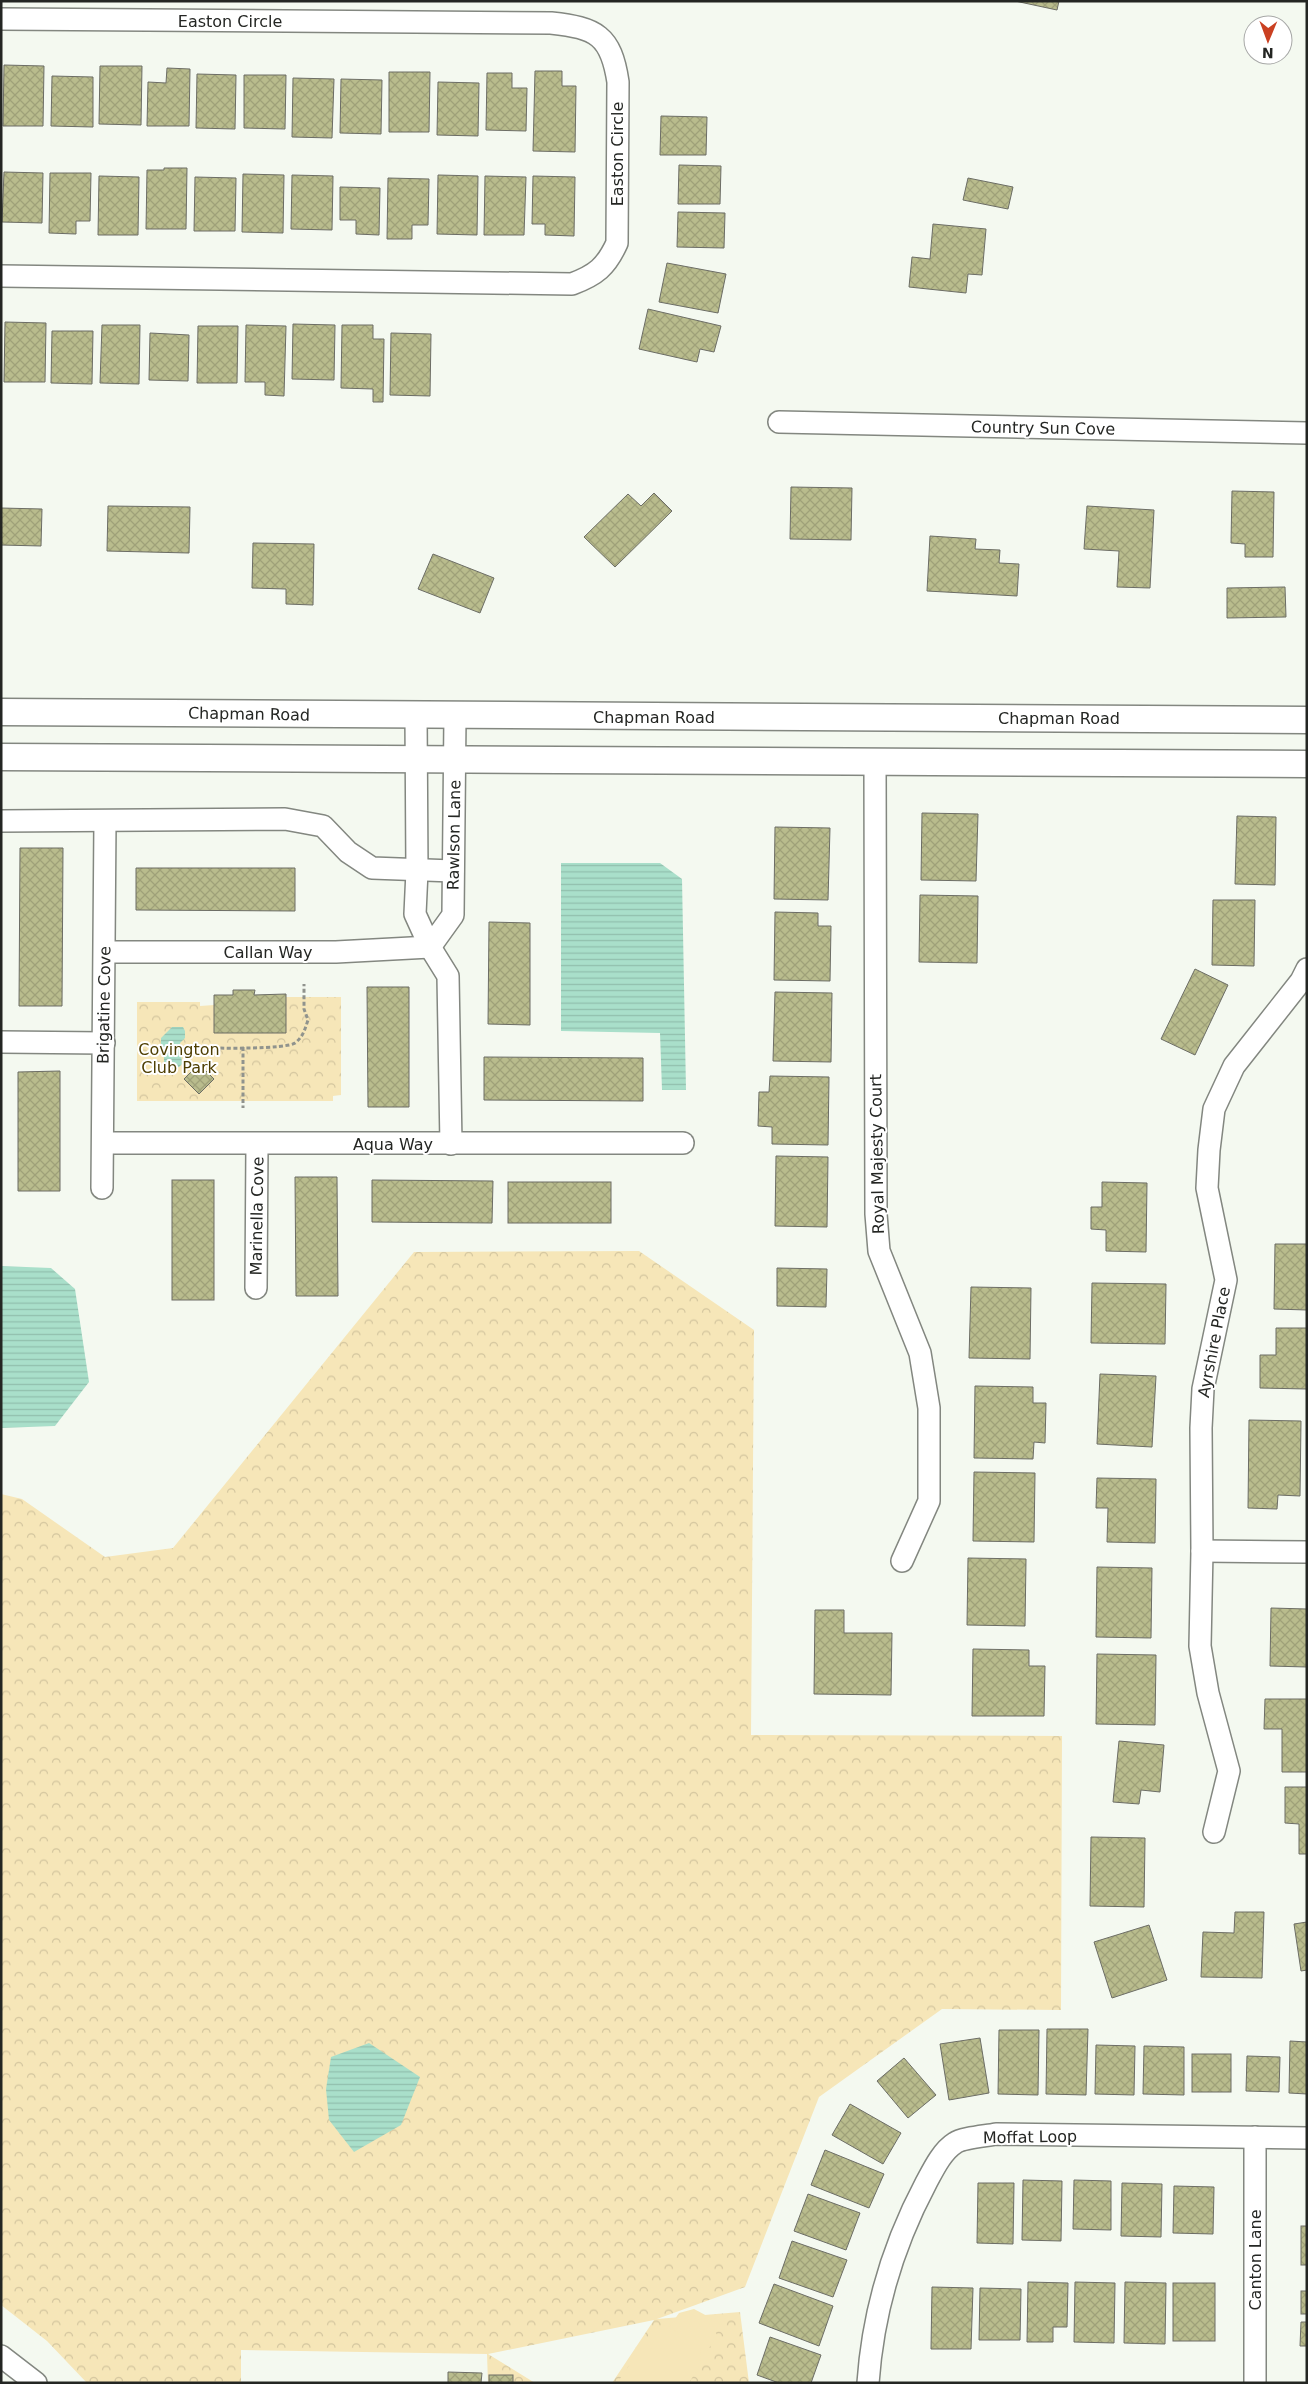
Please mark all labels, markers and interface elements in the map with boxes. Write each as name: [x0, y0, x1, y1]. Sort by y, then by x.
street label: Easton Circle: [178, 12, 282, 31]
north arrow: [1243, 15, 1293, 65]
text: N: [1262, 45, 1274, 61]
street label: Easton Circle: [608, 102, 627, 206]
street label: Country Sun Cove: [971, 417, 1115, 439]
street label: Chapman Road: [188, 703, 310, 725]
street label: Chapman Road: [593, 708, 715, 727]
street label: Chapman Road: [998, 709, 1120, 728]
street label: Rawlson Lane: [444, 780, 464, 890]
street label: Callan Way: [224, 943, 312, 962]
street label: Brigatine Cove: [93, 946, 115, 1064]
park label: Covington Club Park: [138, 1040, 220, 1077]
street label: Royal Majesty Court: [866, 1074, 888, 1234]
street label: Aqua Way: [353, 1135, 433, 1154]
street label: Marinella Cove: [246, 1157, 268, 1275]
street label: Ayrshire Place: [1194, 1285, 1234, 1399]
street label: Moffat Loop: [983, 2127, 1077, 2147]
street label: Canton Lane: [1246, 2209, 1265, 2311]

